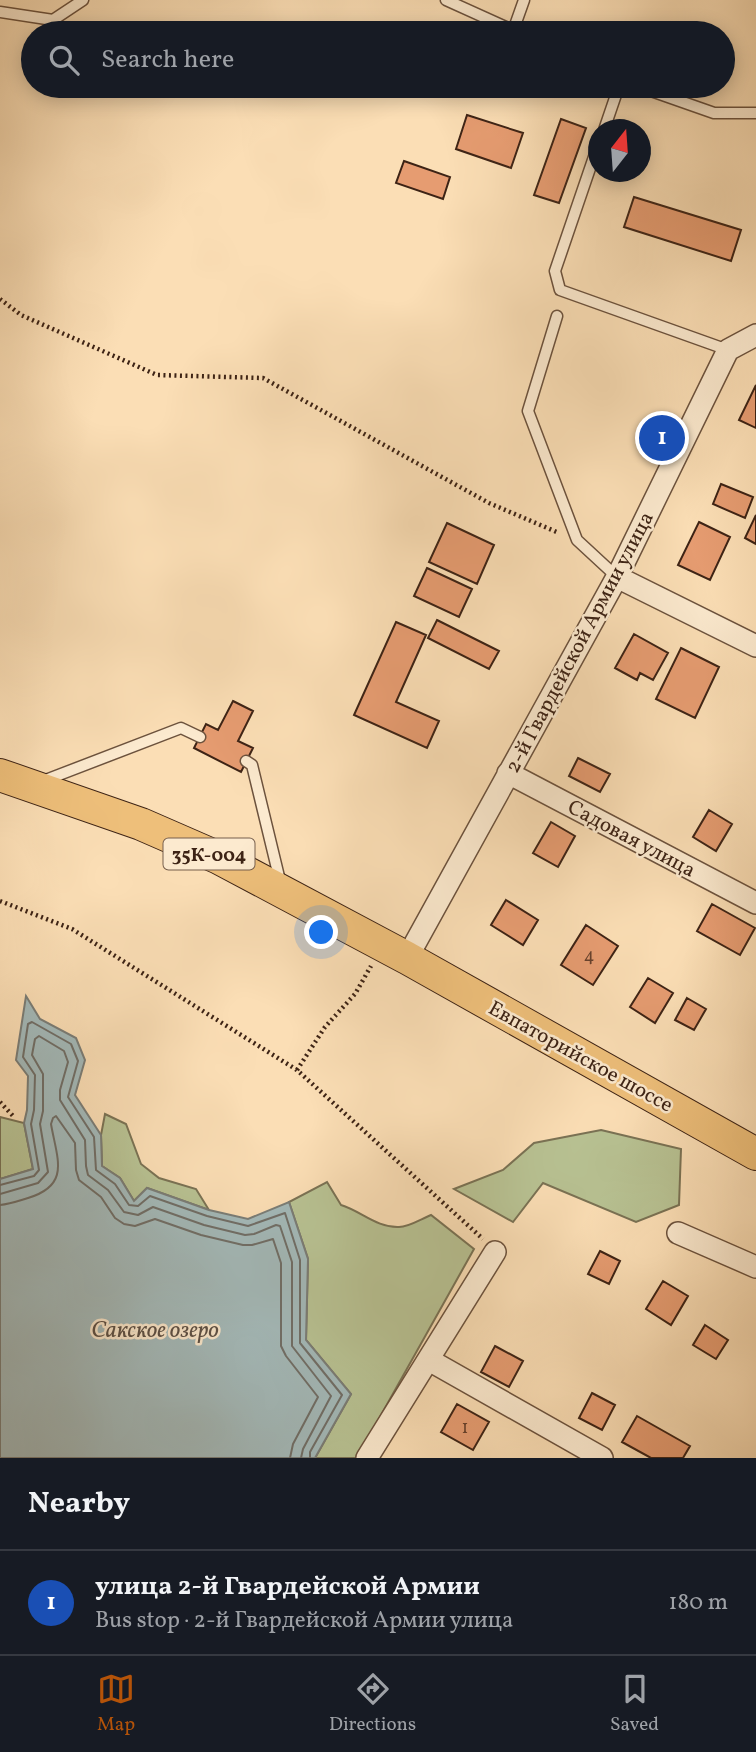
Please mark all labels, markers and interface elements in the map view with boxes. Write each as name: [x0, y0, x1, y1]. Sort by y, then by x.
search box: [21, 21, 735, 98]
icon: search: [45, 41, 83, 79]
text: Search here: [101, 42, 234, 78]
north arrow: [588, 119, 651, 182]
pin: 1: [639, 412, 685, 464]
street label: 2-й Гвардейской Армии улица: [499, 507, 662, 778]
street label: Садовая улица: [562, 793, 700, 885]
road number: 35К-004: [164, 838, 255, 870]
your location: [304, 915, 338, 949]
house number: 4: [584, 944, 594, 969]
street label: Евпаторийское шоссе: [483, 994, 678, 1120]
water label: Сакское озеро: [91, 1315, 219, 1347]
house number: 1: [462, 1416, 468, 1441]
text: Nearby: [28, 1483, 130, 1525]
text: улица 2-й Гвардейской Армии: [95, 1569, 480, 1605]
text: 1: [46, 1587, 56, 1619]
text: 180 m: [669, 1587, 728, 1619]
text: Bus stop · 2-й Гвардейской Армии улица: [95, 1605, 513, 1637]
tab: Map: [97, 1670, 135, 1738]
tab: Directions: [329, 1670, 416, 1738]
tab: Saved: [610, 1670, 659, 1738]

